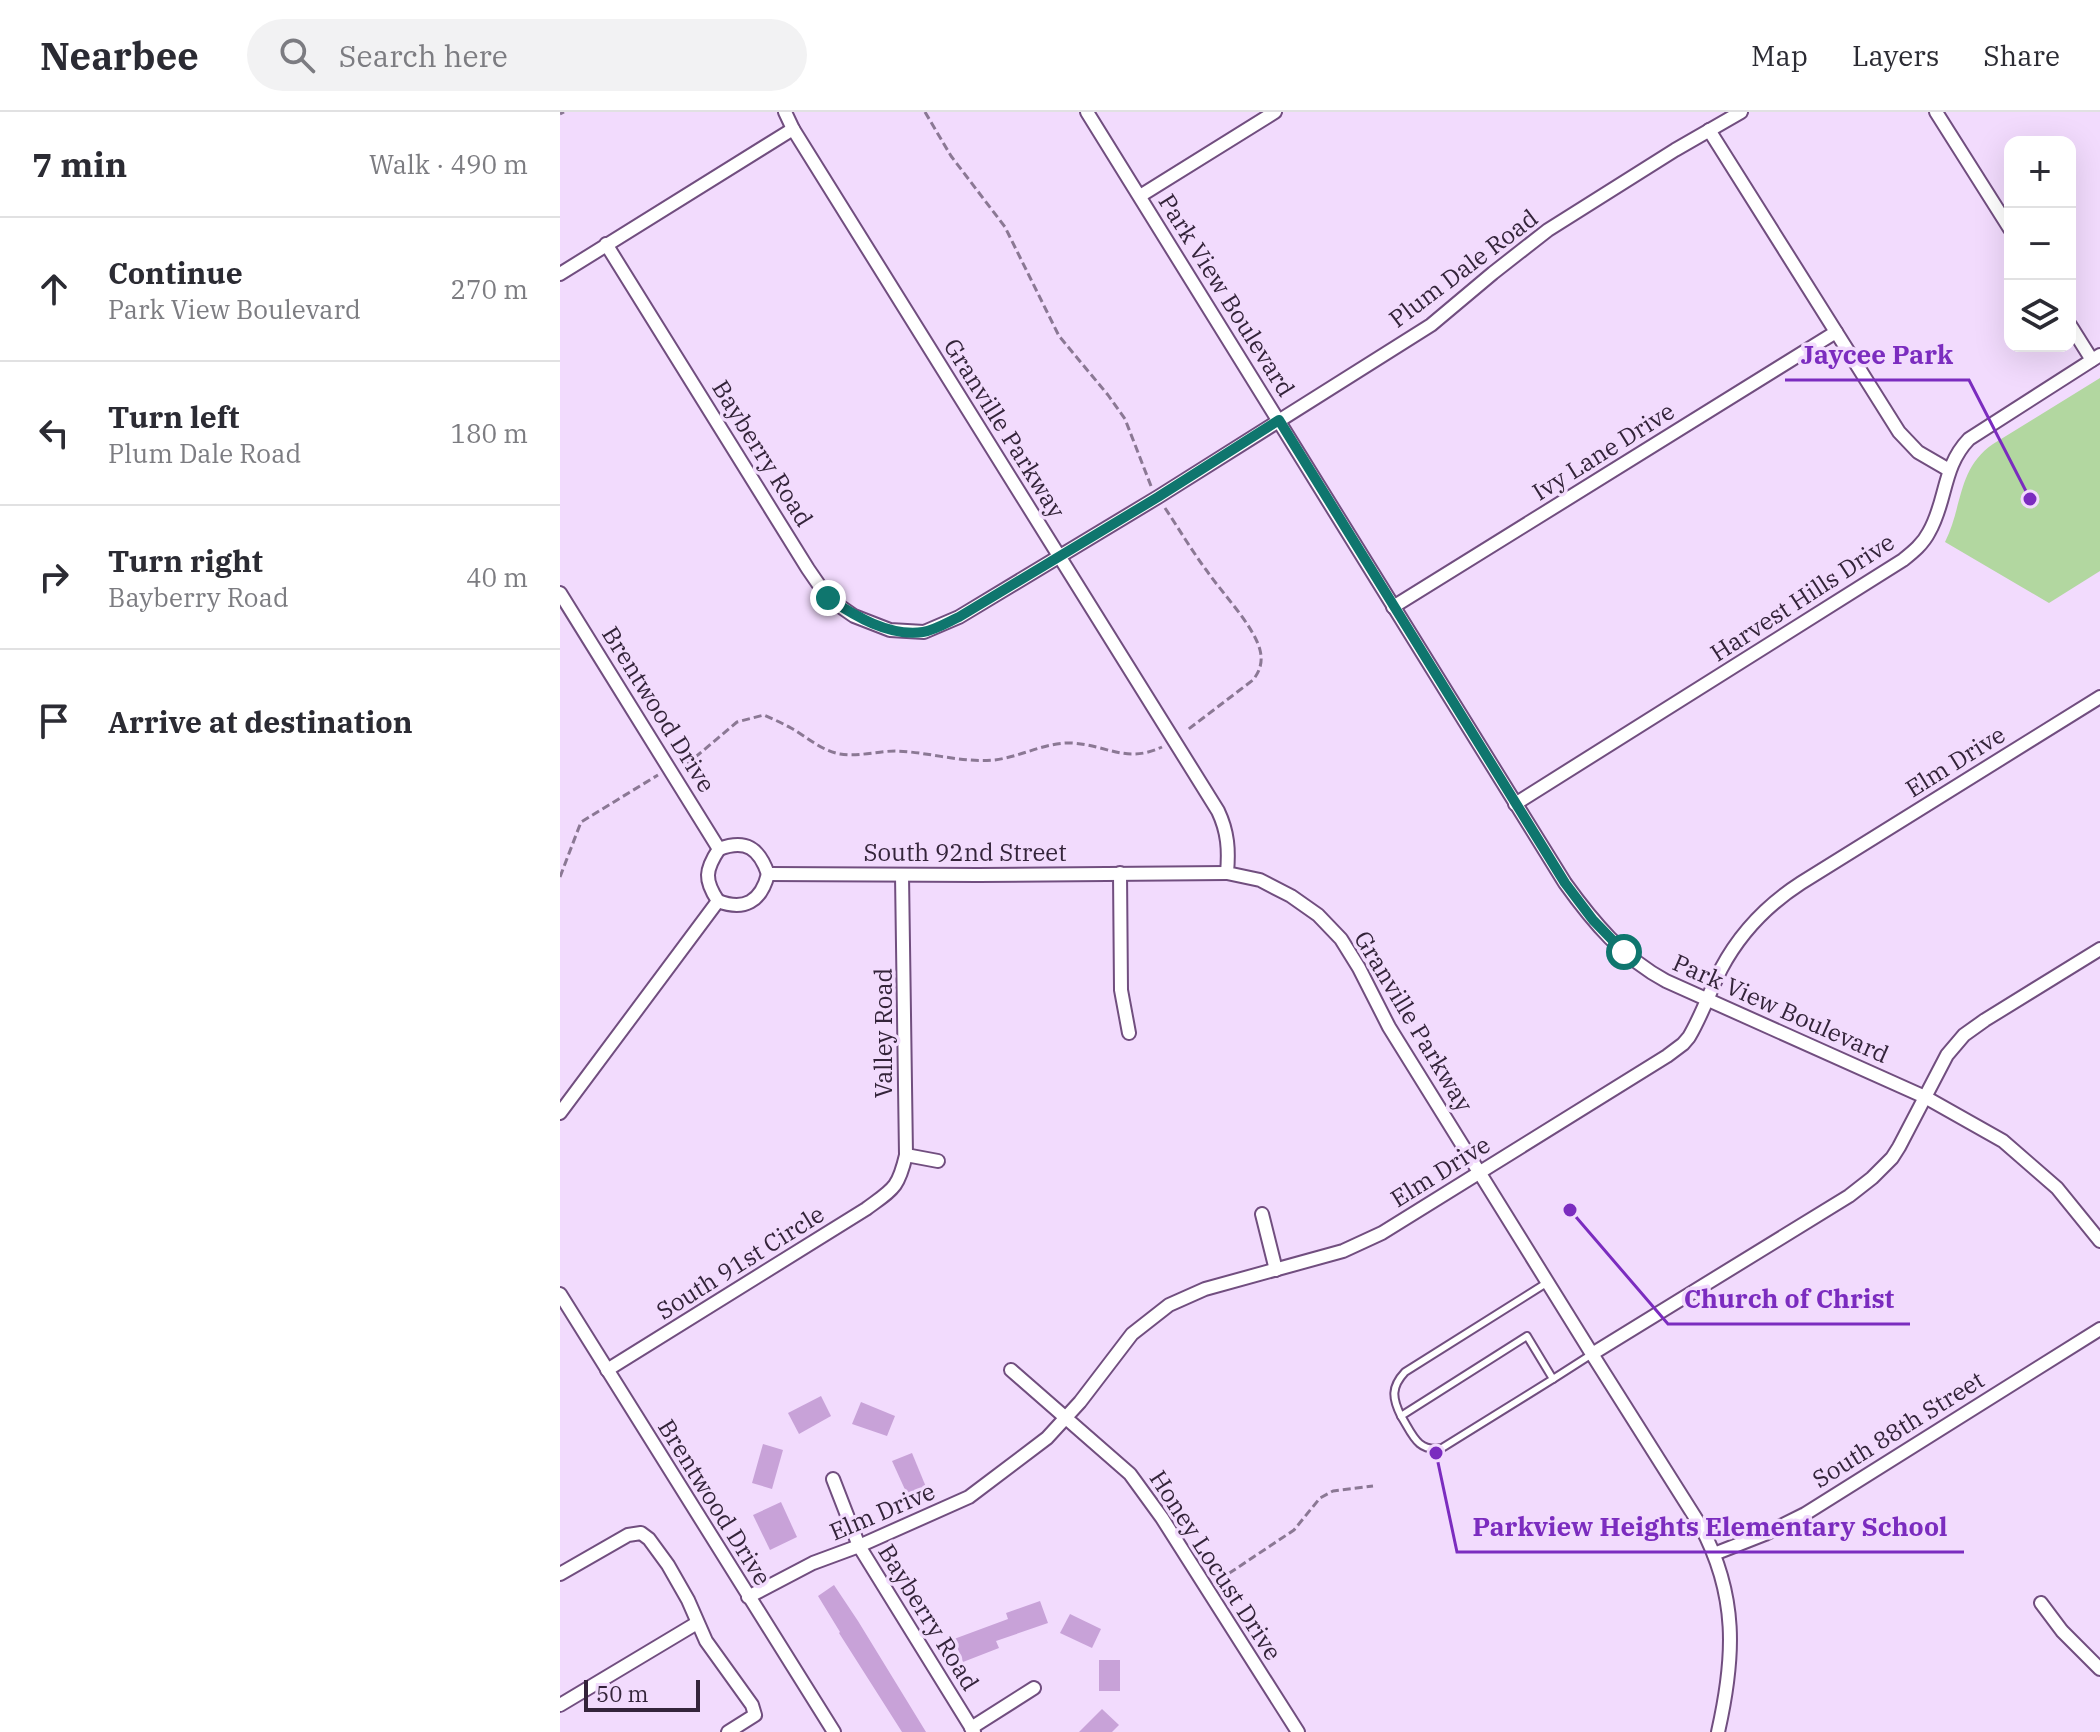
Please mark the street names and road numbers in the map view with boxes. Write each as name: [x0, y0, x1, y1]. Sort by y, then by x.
street label: Park View Boulevard: [1152, 188, 1302, 402]
street label: Plum Dale Road: [1382, 202, 1544, 334]
street label: Granville Parkway: [937, 332, 1073, 524]
street label: Bayberry Road: [705, 374, 821, 532]
street label: Ivy Lane Drive: [1526, 395, 1680, 507]
street label: Harvest Hills Drive: [1704, 526, 1900, 668]
street label: Brentwood Drive: [595, 620, 723, 798]
street label: Elm Drive: [1899, 718, 2011, 804]
street label: South 92nd Street: [863, 836, 1067, 868]
street label: Granville Parkway: [1347, 925, 1481, 1118]
street label: Park View Boulevard: [1668, 946, 1894, 1070]
street label: Valley Road: [867, 968, 899, 1098]
street label: Elm Drive: [1384, 1128, 1496, 1214]
street label: South 91st Circle: [650, 1198, 830, 1326]
street label: South 88th Street: [1806, 1363, 1990, 1495]
street label: Brentwood Drive: [651, 1413, 779, 1591]
street label: Honey Locust Drive: [1143, 1464, 1289, 1666]
street label: Elm Drive: [824, 1474, 940, 1548]
street label: Bayberry Road: [871, 1538, 987, 1696]

